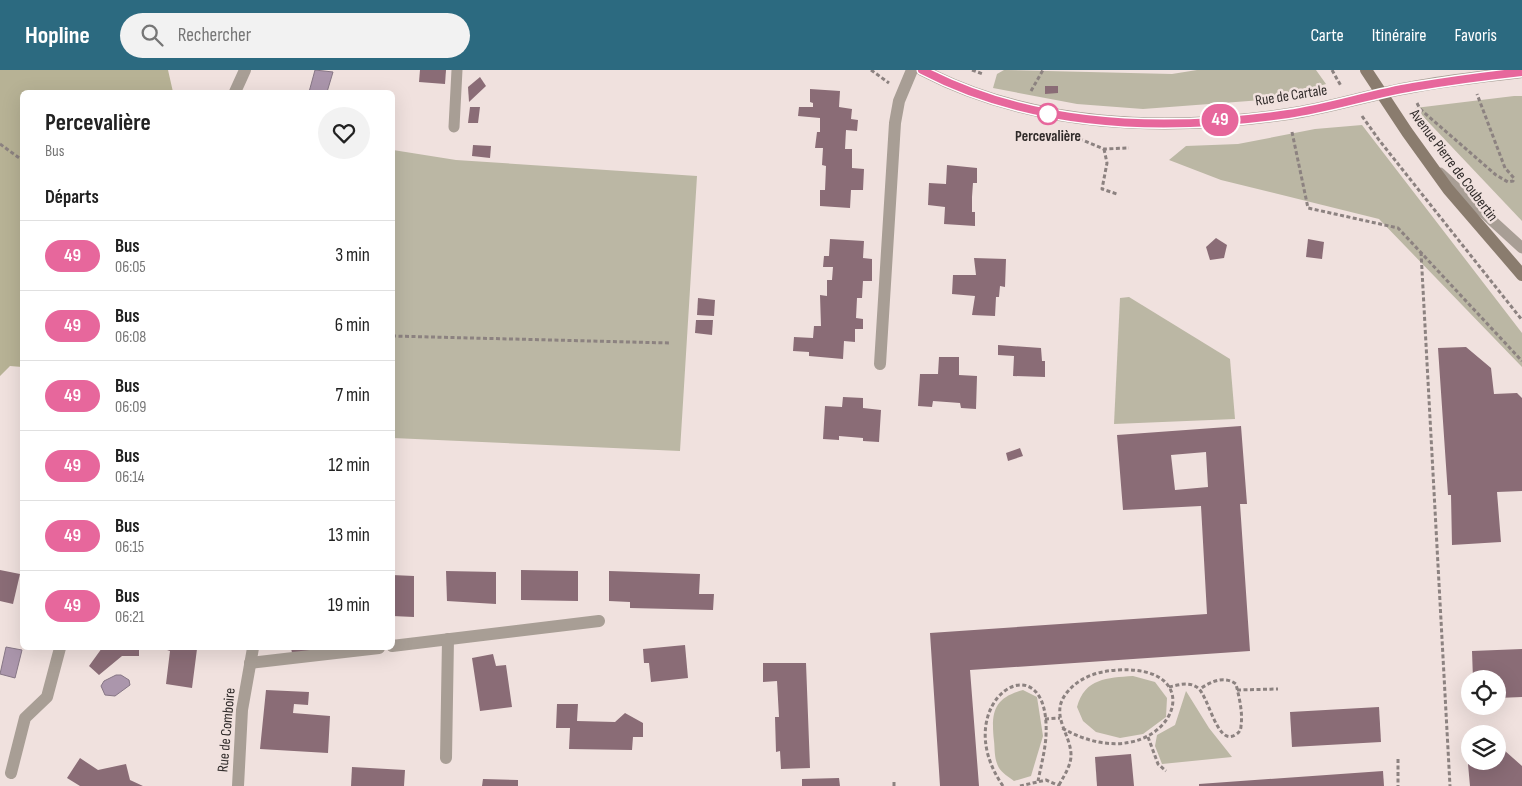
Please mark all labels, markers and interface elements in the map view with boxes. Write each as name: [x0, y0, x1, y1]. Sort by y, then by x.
search box: [120, 13, 470, 58]
text: Hopline: [25, 21, 90, 50]
icon: search: [138, 21, 166, 49]
text: Rechercher: [178, 24, 251, 47]
text: Carte: [1310, 25, 1344, 46]
text: Itinéraire: [1372, 25, 1426, 46]
text: Favoris: [1454, 25, 1497, 46]
street label: Rue de Cartale: [1254, 80, 1328, 111]
marker: Percevalière: [1037, 103, 1059, 125]
line badge: 49: [1198, 104, 1242, 136]
street label: Avenue Pierre de Coubertin: [1405, 105, 1502, 225]
button: heart: [318, 107, 370, 159]
text: Percevalière: [45, 108, 151, 137]
text: 49: [1212, 109, 1228, 130]
place label: Percevalière: [1015, 127, 1081, 146]
text: Bus: [45, 142, 65, 161]
text: Départs: [45, 186, 99, 209]
text: Bus: [115, 235, 140, 258]
text: 3 min: [335, 244, 370, 267]
text: 49: [64, 245, 81, 266]
text: 06:05: [115, 258, 146, 277]
text: Bus: [115, 305, 140, 328]
text: 6 min: [335, 314, 370, 337]
text: 49: [64, 315, 81, 336]
text: 06:08: [115, 328, 146, 347]
text: Bus: [115, 375, 140, 398]
text: 7 min: [336, 384, 370, 407]
text: 49: [64, 385, 81, 406]
text: 06:09: [115, 398, 146, 417]
text: Bus: [115, 445, 140, 468]
text: 12 min: [328, 454, 370, 477]
text: 49: [64, 455, 81, 476]
text: 06:14: [115, 468, 144, 487]
text: Bus: [115, 515, 140, 538]
text: 13 min: [329, 524, 370, 547]
text: 49: [64, 525, 81, 546]
text: 06:15: [115, 538, 144, 557]
text: Bus: [115, 585, 140, 608]
text: 19 min: [328, 594, 370, 617]
text: 49: [64, 595, 81, 616]
text: 06:21: [115, 608, 144, 627]
map controls: [1461, 670, 1506, 770]
button: locate: [1461, 670, 1506, 715]
street label: Rue de Comboire: [213, 687, 240, 773]
button: layers: [1461, 725, 1506, 770]

